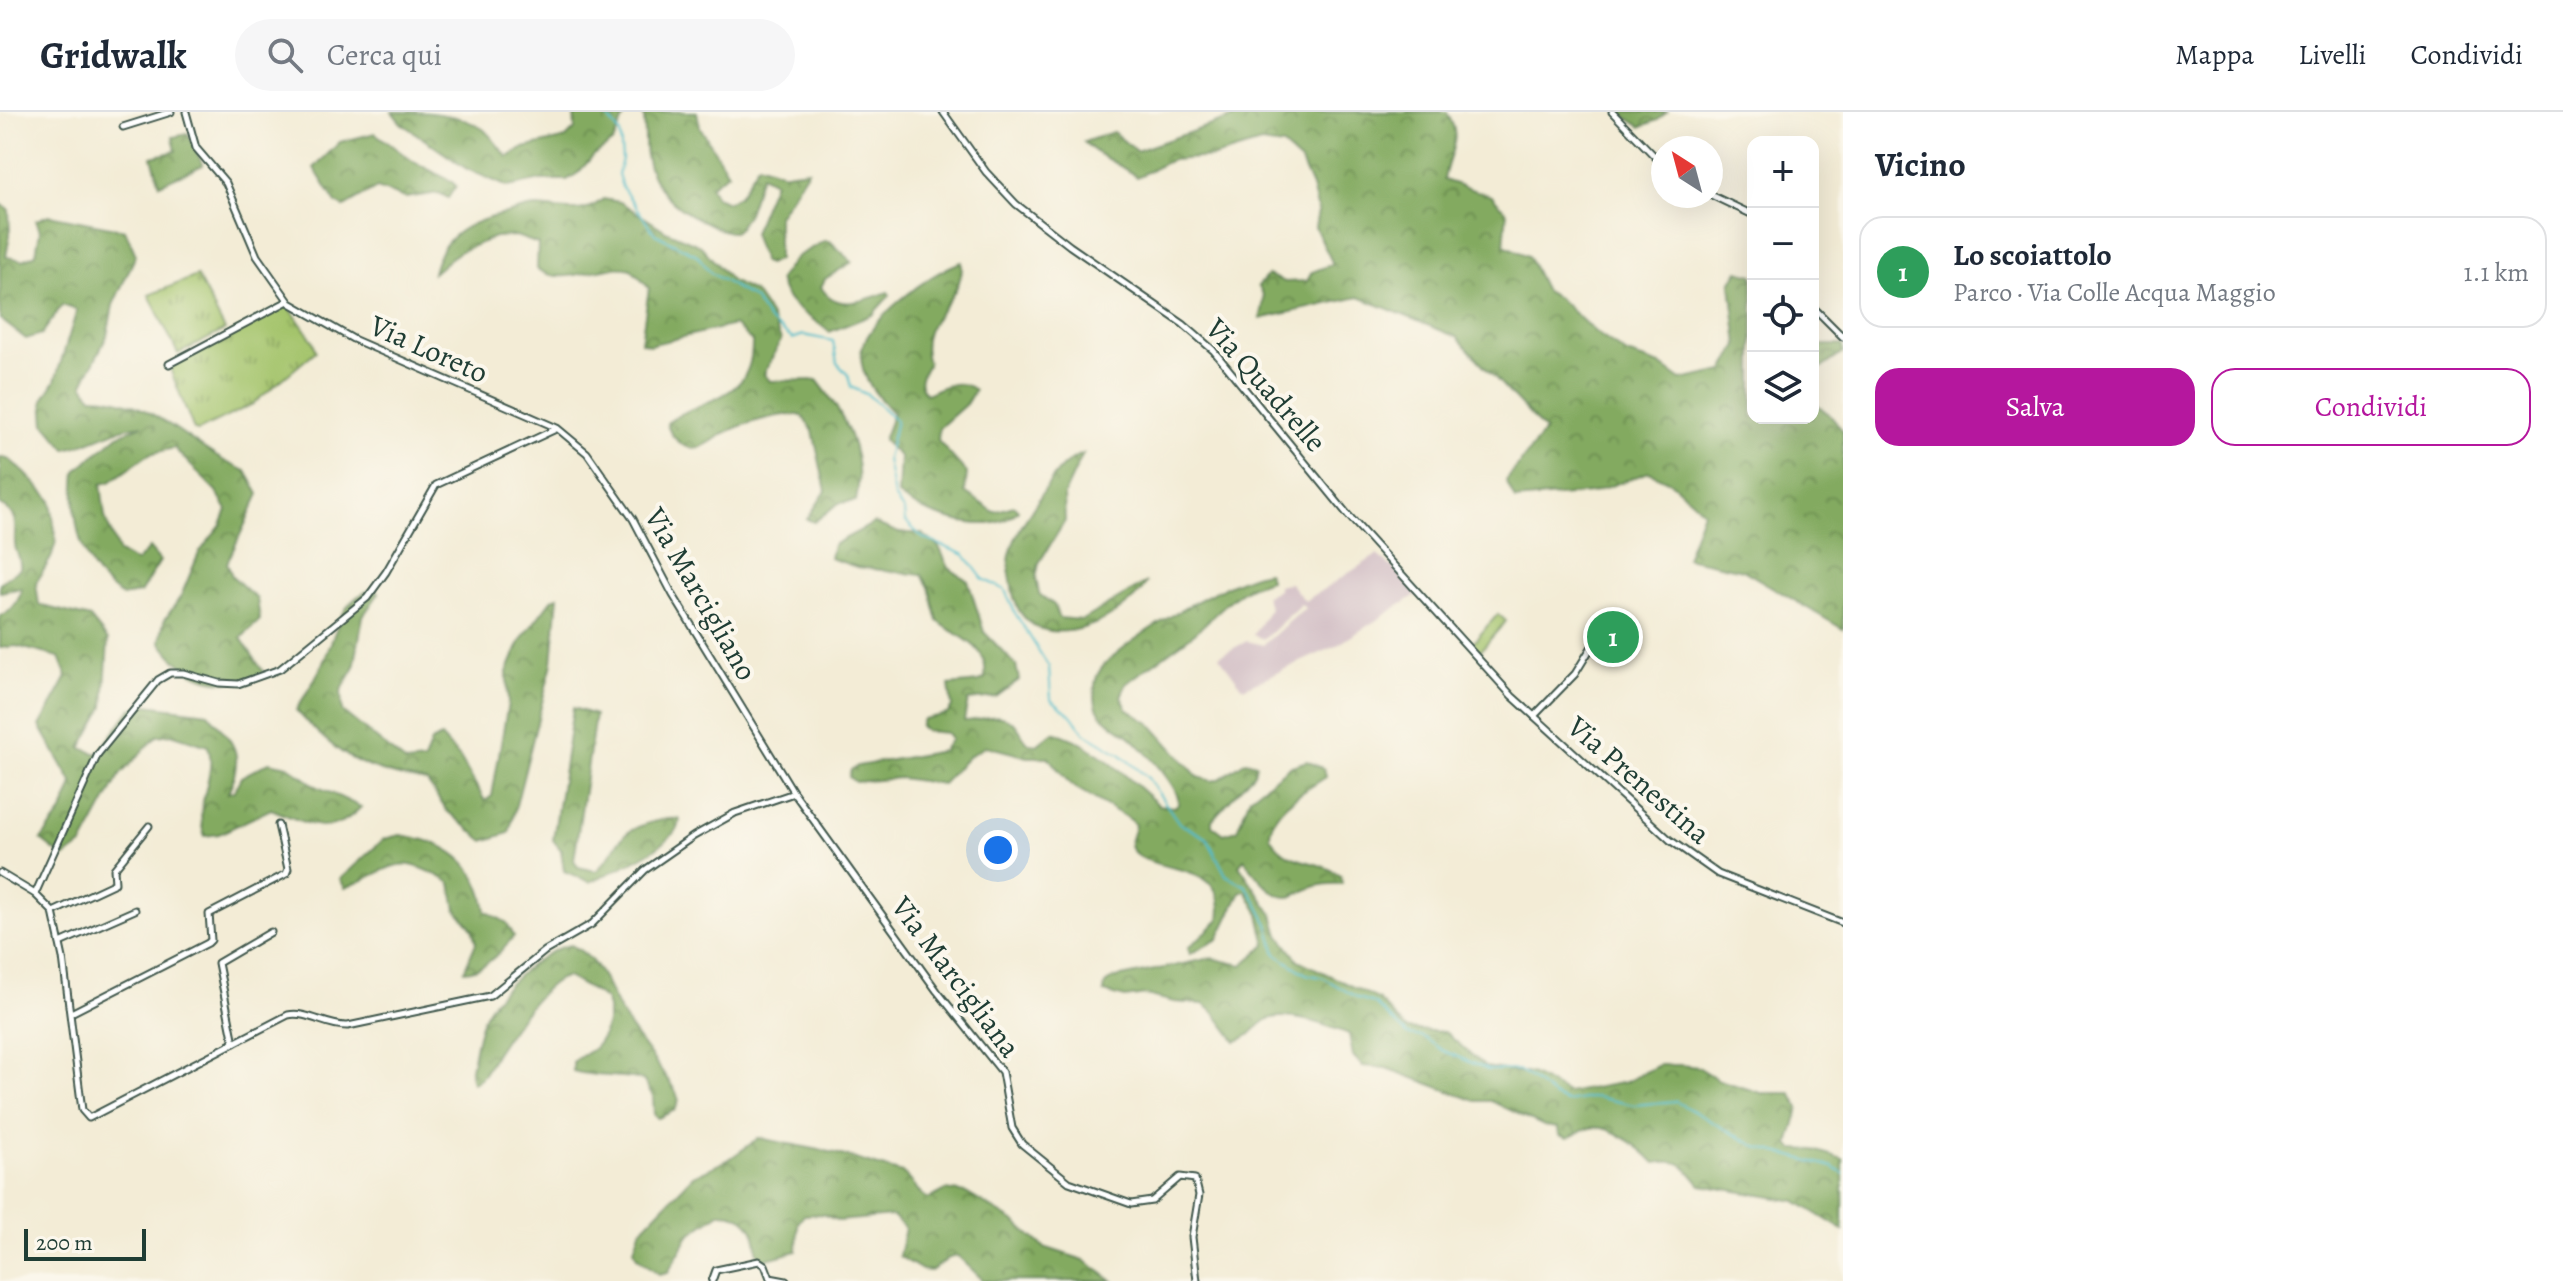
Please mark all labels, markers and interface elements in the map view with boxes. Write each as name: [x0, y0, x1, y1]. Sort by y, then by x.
search box: [235, 19, 795, 91]
text: Gridwalk: [40, 29, 187, 81]
icon: search: [263, 33, 307, 77]
text: Cerca qui: [327, 35, 442, 75]
text: Mappa: [2175, 36, 2254, 74]
text: Livelli: [2298, 36, 2367, 74]
text: Condividi: [2411, 36, 2523, 74]
north arrow: [1651, 136, 1723, 208]
map controls: [1747, 136, 1819, 424]
button: +: [1747, 136, 1819, 208]
text: Vicino: [1875, 141, 1966, 188]
button: −: [1747, 208, 1819, 280]
text: Lo scoiattolo: [1953, 235, 2112, 275]
text: 1: [1898, 255, 1908, 290]
text: 1.1 km: [2464, 255, 2529, 290]
text: Parco · Via Colle Acqua Maggio: [1953, 275, 2276, 310]
button: locate: [1747, 280, 1819, 352]
street label: Via Loreto: [363, 305, 494, 393]
street label: Via Quadrelle: [1196, 309, 1335, 461]
button: layers: [1747, 352, 1819, 424]
button: Salva: [1875, 368, 2195, 446]
button: Condividi: [2211, 368, 2531, 446]
street label: Via Marcigliano: [635, 500, 767, 688]
pin: 1: [1587, 607, 1639, 667]
street label: Via Prenestina: [1558, 706, 1719, 853]
your location: [978, 830, 1018, 870]
street label: Via Marcigliana: [882, 887, 1030, 1066]
scale bar: [24, 1225, 146, 1261]
text: 200 m: [36, 1228, 93, 1258]

